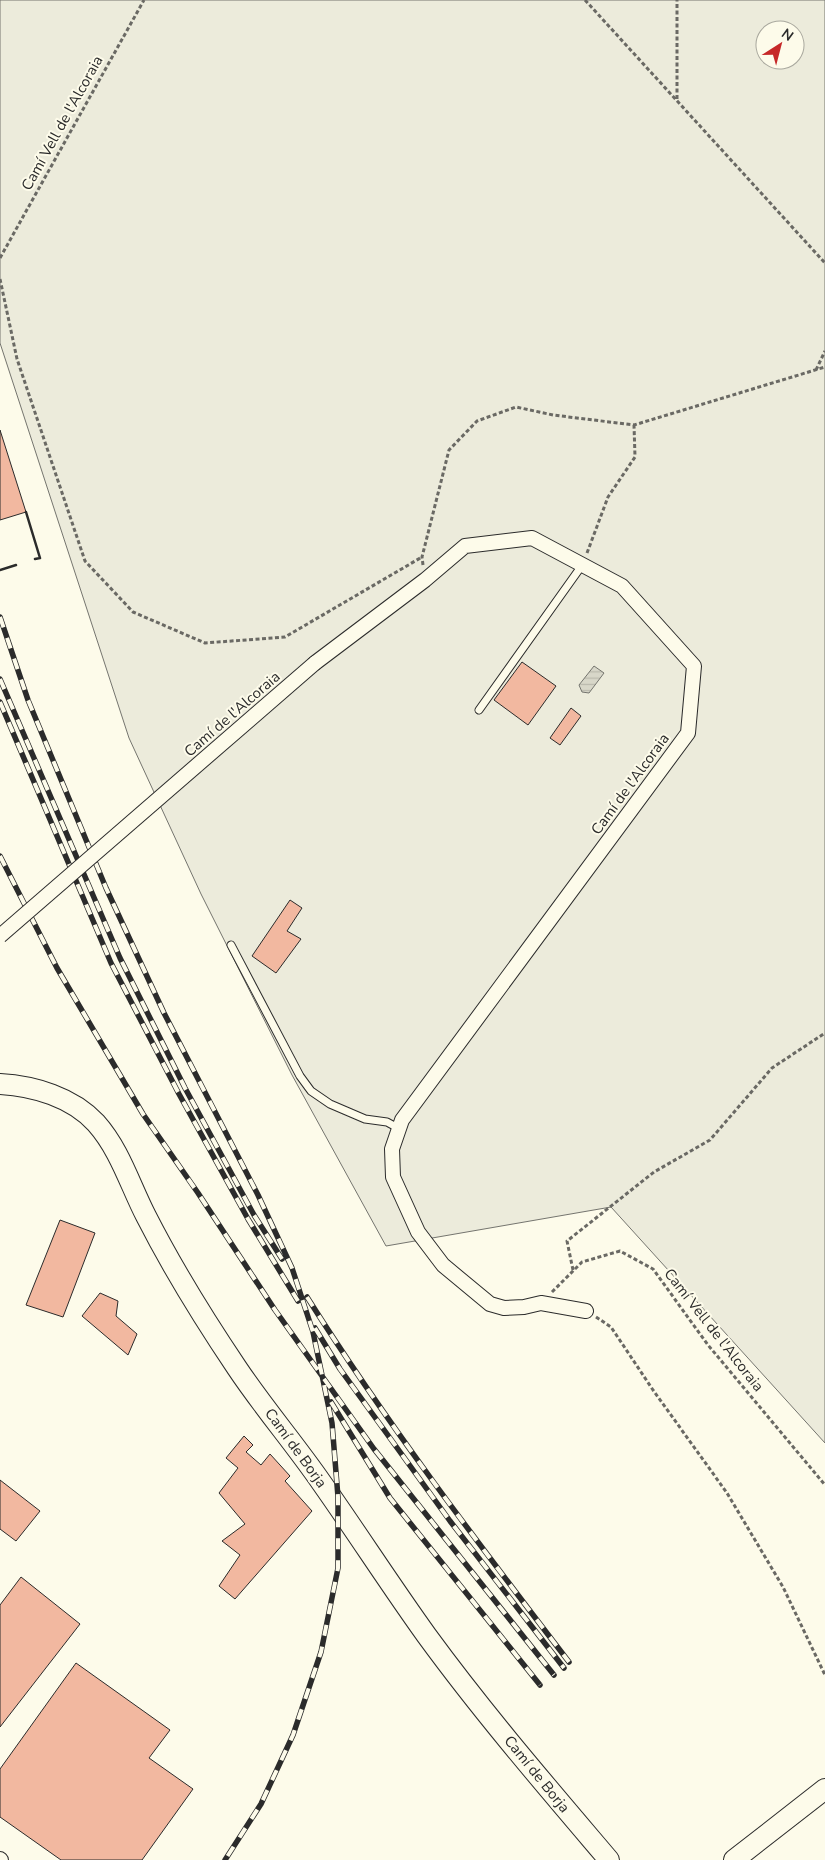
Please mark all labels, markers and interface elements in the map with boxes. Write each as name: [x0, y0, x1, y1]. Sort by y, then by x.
north arrow: [755, 20, 805, 70]
text: N: [778, 24, 797, 46]
street label: Camí Vell de l'Alcoraia: [17, 52, 107, 194]
street label: Camí de l'Alcoraia: [180, 667, 284, 761]
street label: Camí de l'Alcoraia: [586, 729, 674, 839]
street label: Camí Vell de l'Alcoraia: [660, 1264, 768, 1396]
street label: Camí de Borja: [260, 1404, 332, 1492]
street label: Camí de Borja: [500, 1731, 574, 1817]

